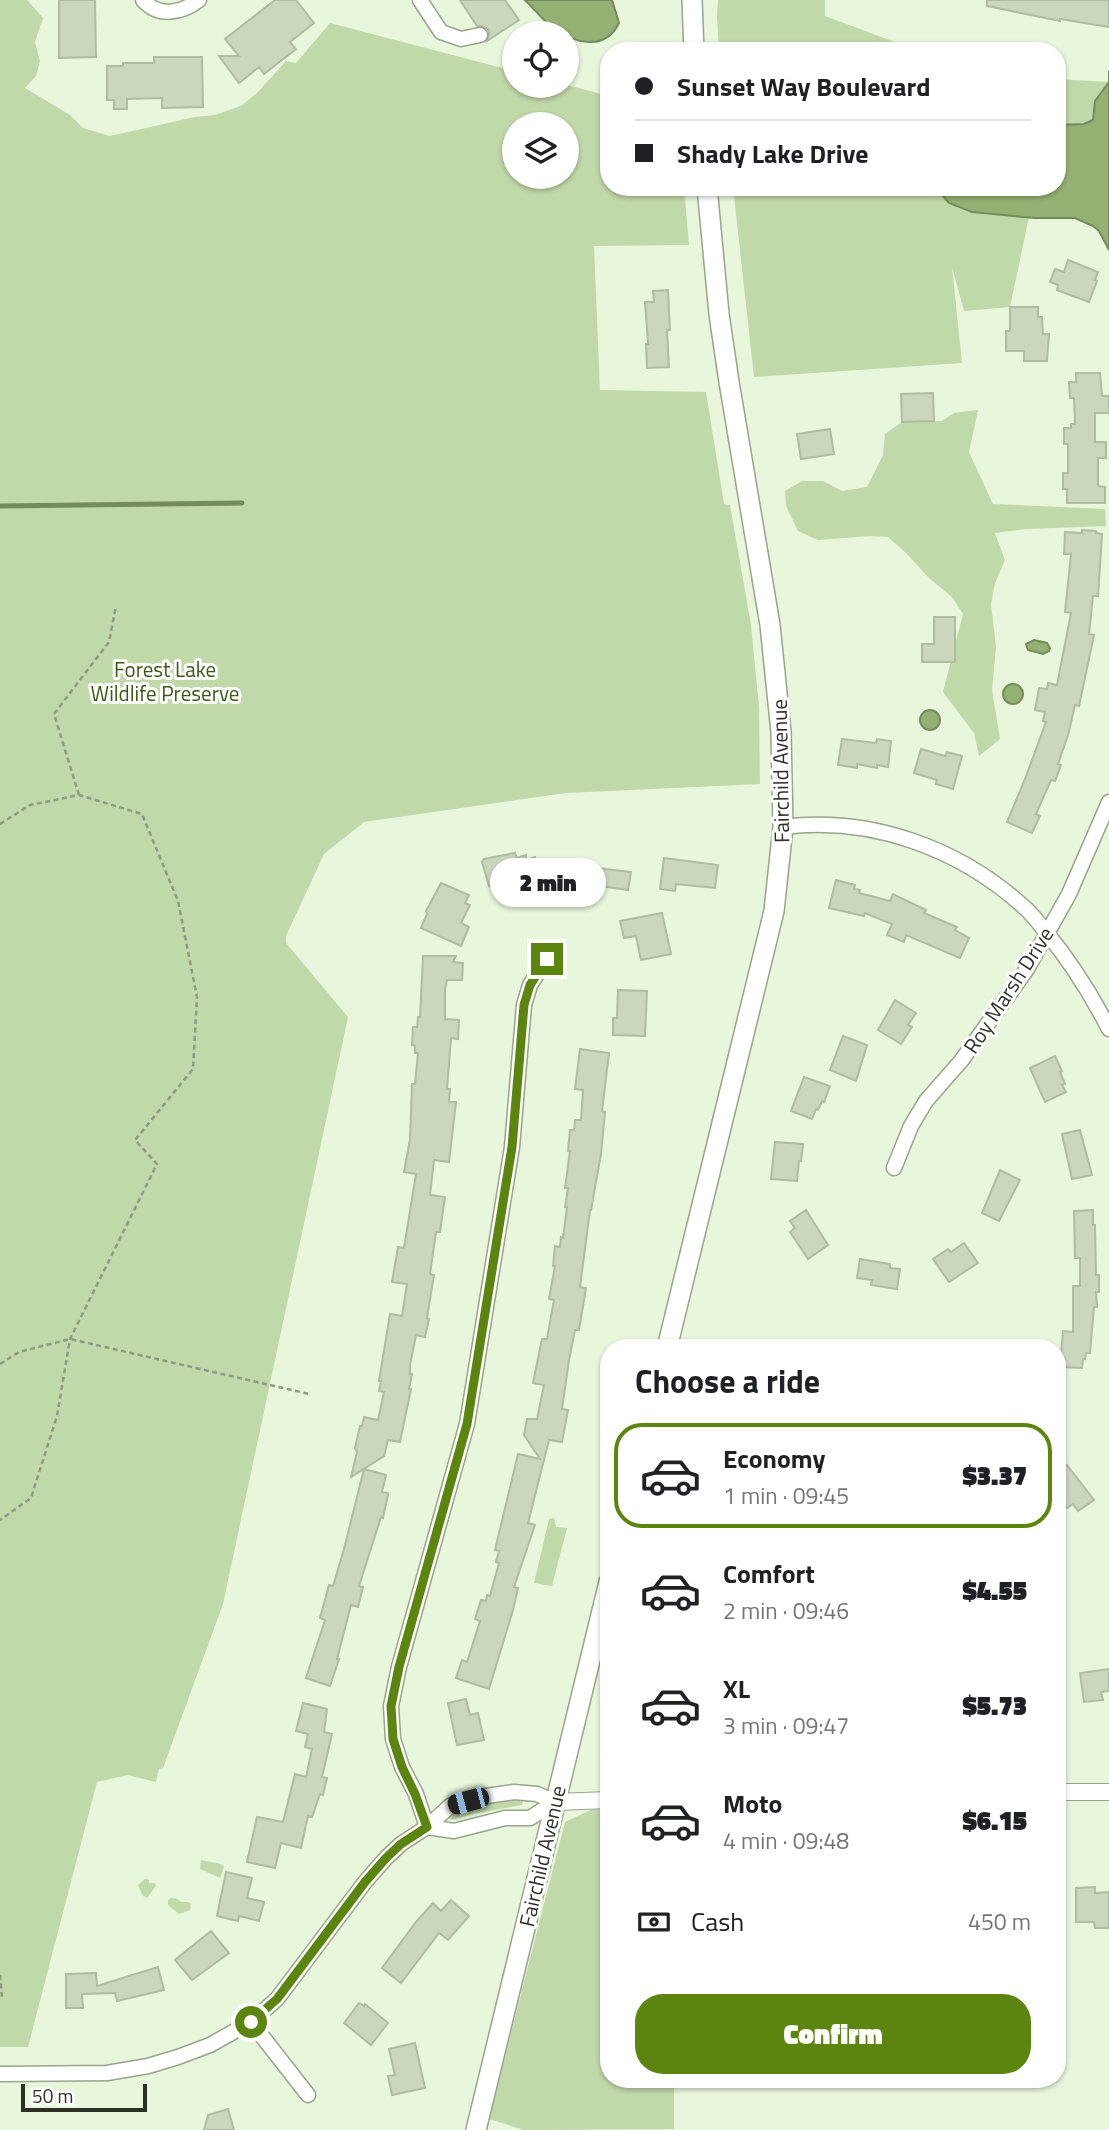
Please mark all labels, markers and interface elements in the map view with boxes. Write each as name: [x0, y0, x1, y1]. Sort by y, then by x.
map controls: [502, 21, 579, 189]
button: locate: [502, 21, 579, 98]
text: Sunset Way Boulevard: [677, 67, 930, 106]
button: layers: [502, 112, 579, 189]
text: Shady Lake Drive: [677, 134, 869, 173]
park label: Forest Lake Wildlife Preserve: [91, 653, 239, 709]
street label: Fairchild Avenue: [763, 699, 797, 843]
callout: 2 min: [489, 858, 605, 906]
text: 2 min: [519, 865, 577, 900]
street label: Roy Marsh Drive: [955, 920, 1061, 1060]
route end: [531, 943, 563, 975]
text: Choose a ride: [635, 1357, 820, 1405]
text: Economy: [723, 1439, 825, 1478]
icon: car: [639, 1444, 702, 1507]
text: $3.37: [962, 1456, 1027, 1495]
text: 1 min · 09:45: [723, 1478, 849, 1513]
text: Comfort: [723, 1554, 815, 1593]
icon: car: [639, 1559, 702, 1622]
text: $4.55: [962, 1571, 1027, 1610]
text: 2 min · 09:46: [723, 1593, 849, 1628]
text: XL: [723, 1669, 750, 1708]
icon: car: [639, 1674, 702, 1737]
text: $5.73: [962, 1686, 1027, 1725]
text: 3 min · 09:47: [723, 1708, 849, 1743]
street label: Fairchild Avenue: [510, 1782, 574, 1930]
text: Moto: [723, 1784, 782, 1823]
car: [445, 1785, 492, 1817]
icon: car: [639, 1789, 702, 1852]
text: $6.15: [962, 1801, 1027, 1840]
text: 4 min · 09:48: [723, 1823, 849, 1858]
text: Cash: [691, 1902, 744, 1941]
icon: cash: [635, 1903, 673, 1941]
text: 450 m: [968, 1904, 1031, 1939]
button: Confirm: [635, 1994, 1031, 2074]
route start: [235, 2006, 267, 2038]
scale bar: [21, 2081, 147, 2113]
text: 50 m: [32, 2081, 73, 2110]

